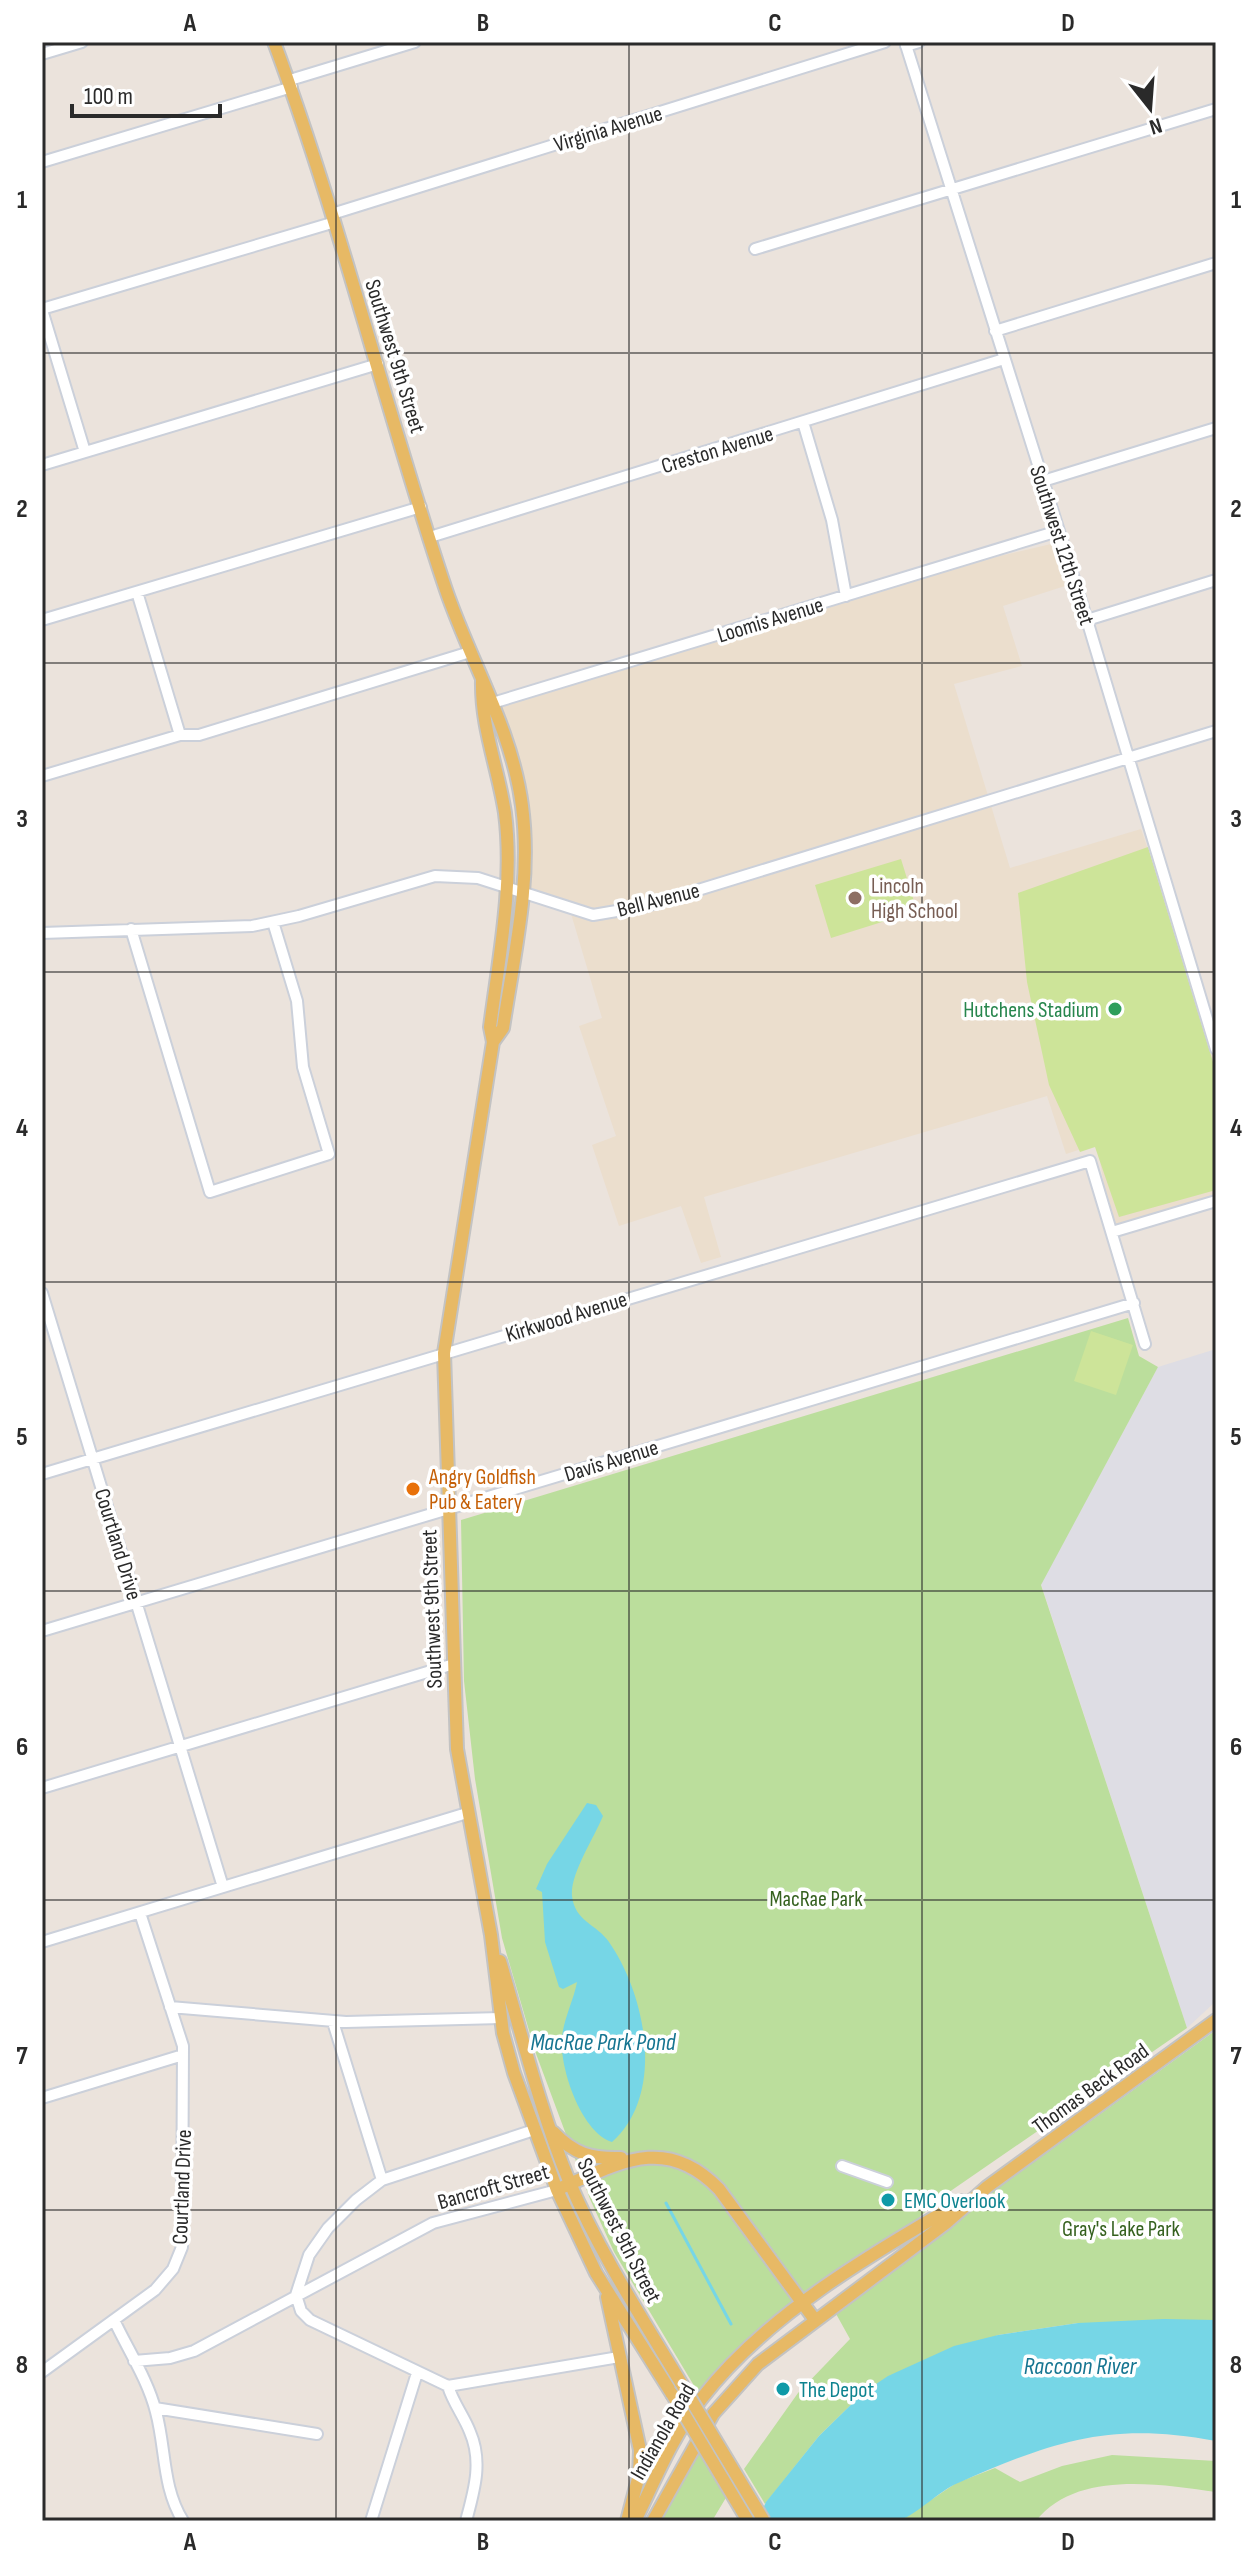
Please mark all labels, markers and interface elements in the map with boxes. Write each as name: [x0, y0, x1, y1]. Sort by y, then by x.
text: A: [183, 8, 197, 39]
text: B: [477, 8, 489, 39]
text: C: [768, 8, 782, 39]
text: D: [1061, 8, 1075, 39]
scale bar: [72, 68, 220, 118]
north arrow: [1110, 68, 1190, 148]
text: 100 m: [84, 82, 133, 111]
street label: Virginia Avenue: [551, 100, 666, 159]
text: N: [1146, 111, 1165, 140]
text: 1: [17, 185, 27, 216]
text: 1: [1231, 185, 1241, 216]
street label: Southwest 9th Street: [358, 276, 431, 437]
street label: Creston Avenue: [658, 421, 777, 480]
street label: Southwest 12th Street: [1023, 462, 1100, 629]
text: 2: [16, 494, 28, 525]
text: 2: [1230, 494, 1242, 525]
street label: Loomis Avenue: [714, 592, 827, 649]
text: 3: [16, 804, 28, 835]
text: 3: [1230, 804, 1242, 835]
place label: Lincoln High School: [871, 873, 958, 925]
street label: Bell Avenue: [614, 877, 702, 924]
marker: Lincoln High School: [846, 889, 864, 907]
place label: Hutchens Stadium: [963, 997, 1099, 1024]
marker: Hutchens Stadium: [1106, 1000, 1124, 1018]
text: 4: [16, 1113, 28, 1144]
text: 4: [1230, 1113, 1242, 1144]
street label: Kirkwood Avenue: [502, 1286, 631, 1349]
text: 5: [16, 1422, 28, 1453]
text: 5: [1230, 1422, 1242, 1453]
street label: Davis Avenue: [561, 1434, 662, 1488]
place label: Angry Goldfish Pub & Eatery: [428, 1464, 536, 1516]
marker: Angry Goldfish Pub & Eatery: [404, 1480, 422, 1498]
street label: Courtland Drive: [88, 1485, 147, 1603]
street label: Southwest 9th Street: [416, 1529, 449, 1689]
text: 6: [16, 1732, 28, 1763]
text: 6: [1230, 1732, 1242, 1763]
park label: MacRae Park: [769, 1886, 863, 1913]
water label: MacRae Park Pond: [530, 2028, 677, 2057]
street label: Thomas Beck Road: [1027, 2038, 1154, 2140]
text: 7: [16, 2041, 28, 2072]
text: 7: [1230, 2041, 1242, 2072]
street label: Courtland Drive: [167, 2129, 198, 2245]
street label: Southwest 9th Street: [571, 2154, 667, 2308]
street label: Bancroft Street: [435, 2159, 552, 2216]
place label: EMC Overlook: [904, 2188, 1006, 2215]
marker: EMC Overlook: [879, 2191, 897, 2209]
park label: Gray's Lake Park: [1062, 2216, 1181, 2243]
text: 8: [16, 2350, 28, 2381]
text: 8: [1230, 2350, 1242, 2381]
water label: Raccoon River: [1024, 2352, 1138, 2381]
place label: The Depot: [799, 2377, 874, 2404]
street label: Indianola Road: [625, 2379, 702, 2485]
marker: The Depot: [774, 2380, 792, 2398]
text: A: [183, 2527, 197, 2558]
text: B: [477, 2527, 489, 2558]
text: C: [768, 2527, 782, 2558]
text: D: [1061, 2527, 1075, 2558]

